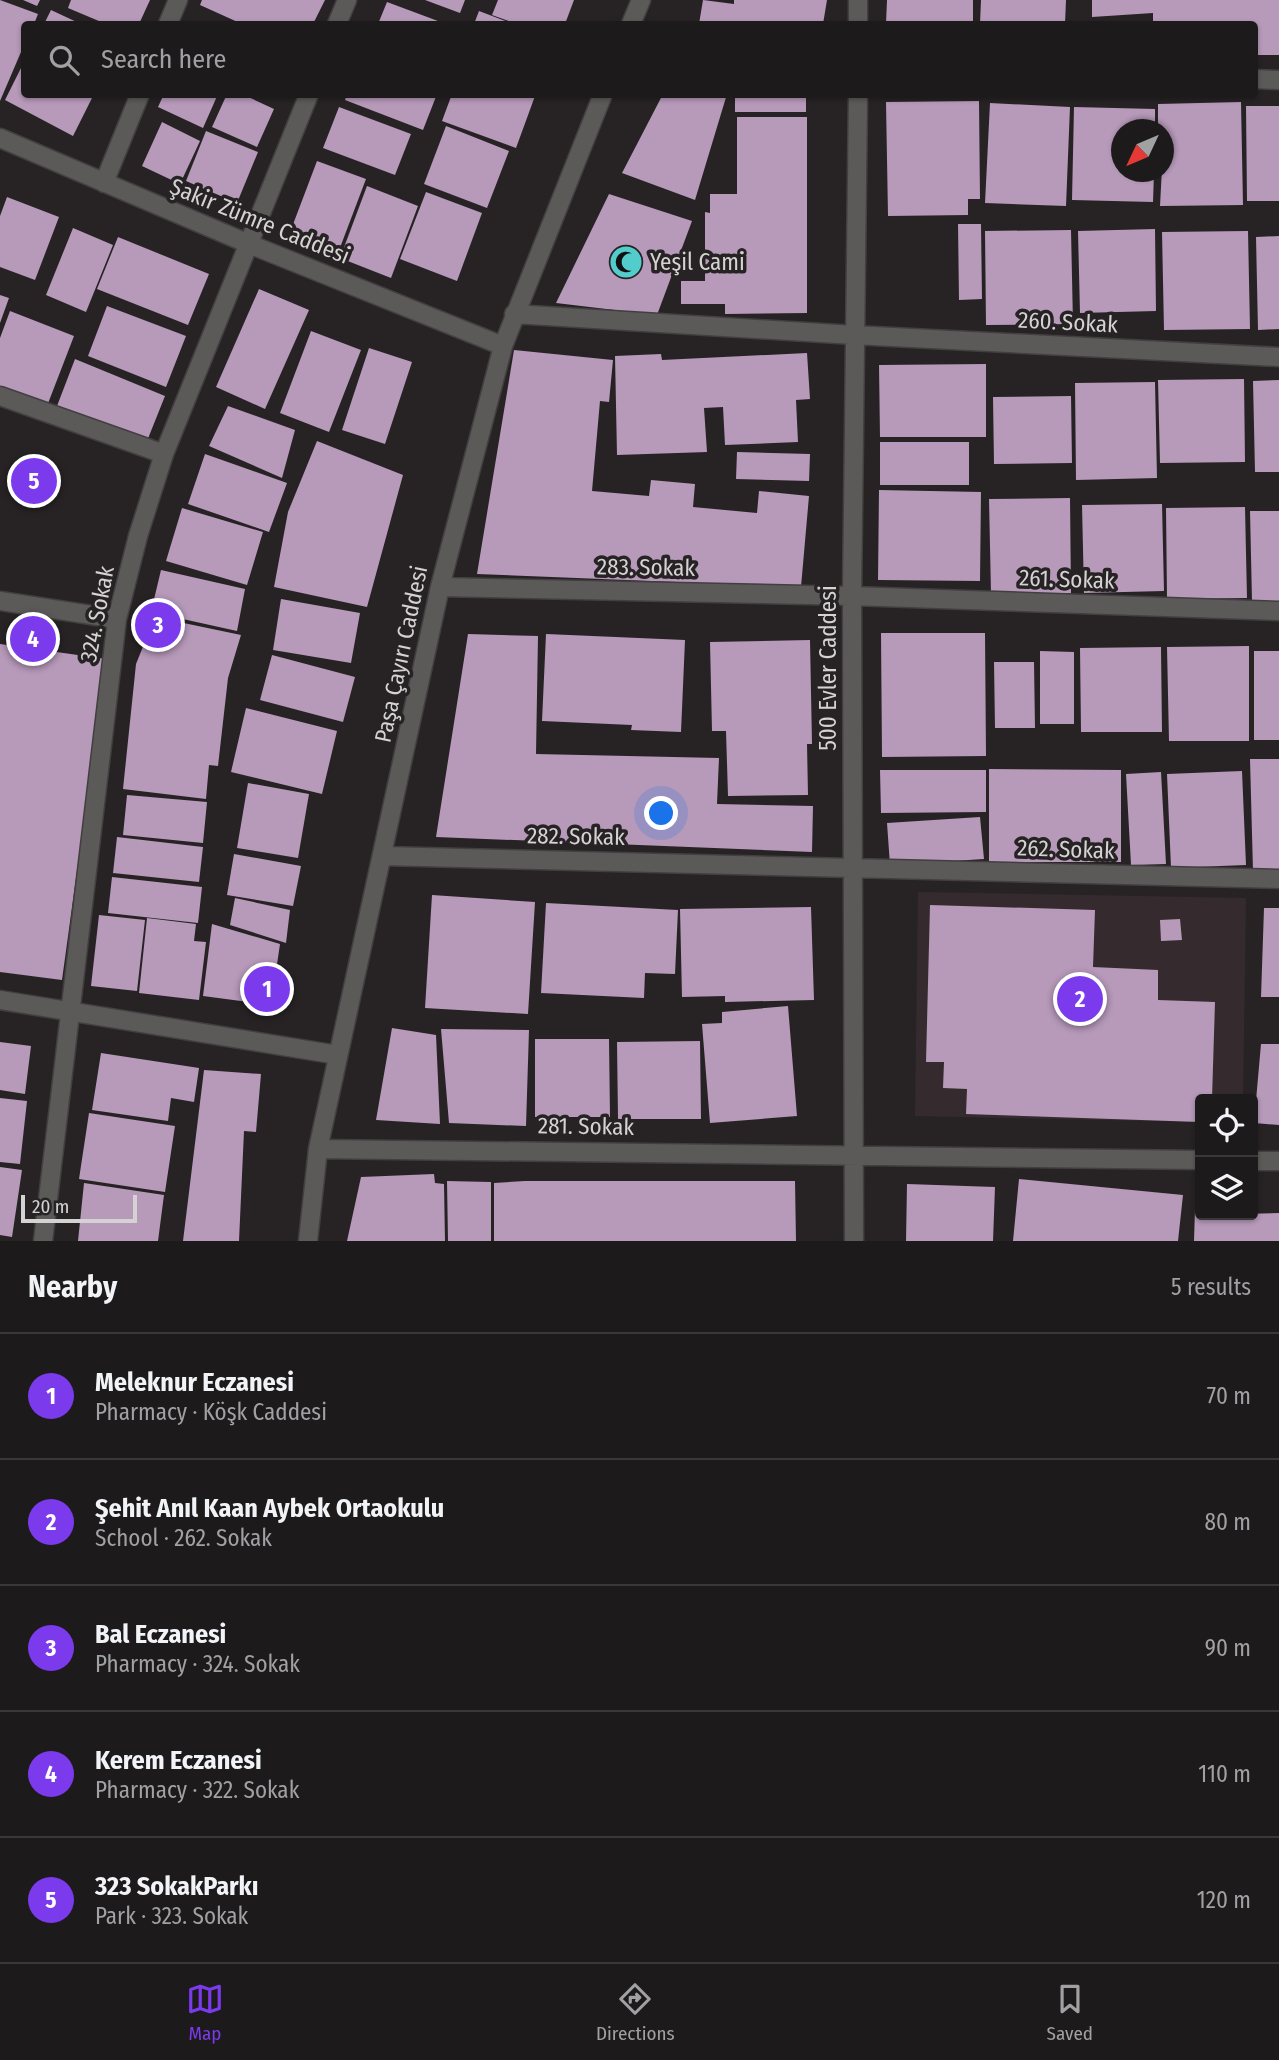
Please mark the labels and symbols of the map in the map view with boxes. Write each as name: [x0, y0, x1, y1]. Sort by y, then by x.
north arrow: [1111, 119, 1174, 182]
street label: Şakir Zümre Caddesi: [166, 172, 354, 270]
mosque icon: Yeşil Cami: [607, 243, 645, 281]
place label: Yeşil Cami: [650, 248, 745, 276]
street label: 260. Sokak: [1017, 305, 1119, 339]
pin: 5: [11, 455, 57, 507]
street label: 283. Sokak: [597, 552, 696, 582]
street label: 324. Sokak: [74, 563, 120, 664]
street label: Paşa Çayırı Caddesi: [369, 563, 433, 745]
street label: 261. Sokak: [1019, 563, 1116, 595]
street label: 500 Evler Caddesi: [814, 585, 842, 751]
pin: 3: [135, 599, 181, 651]
pin: 4: [10, 613, 56, 665]
your location: [644, 796, 678, 830]
street label: 282. Sokak: [527, 821, 625, 851]
street label: 262. Sokak: [1017, 833, 1116, 865]
pin: 1: [244, 963, 290, 1015]
pin: 2: [1057, 973, 1103, 1025]
street label: 281. Sokak: [538, 1111, 635, 1141]
scale bar: [21, 1192, 136, 1224]

